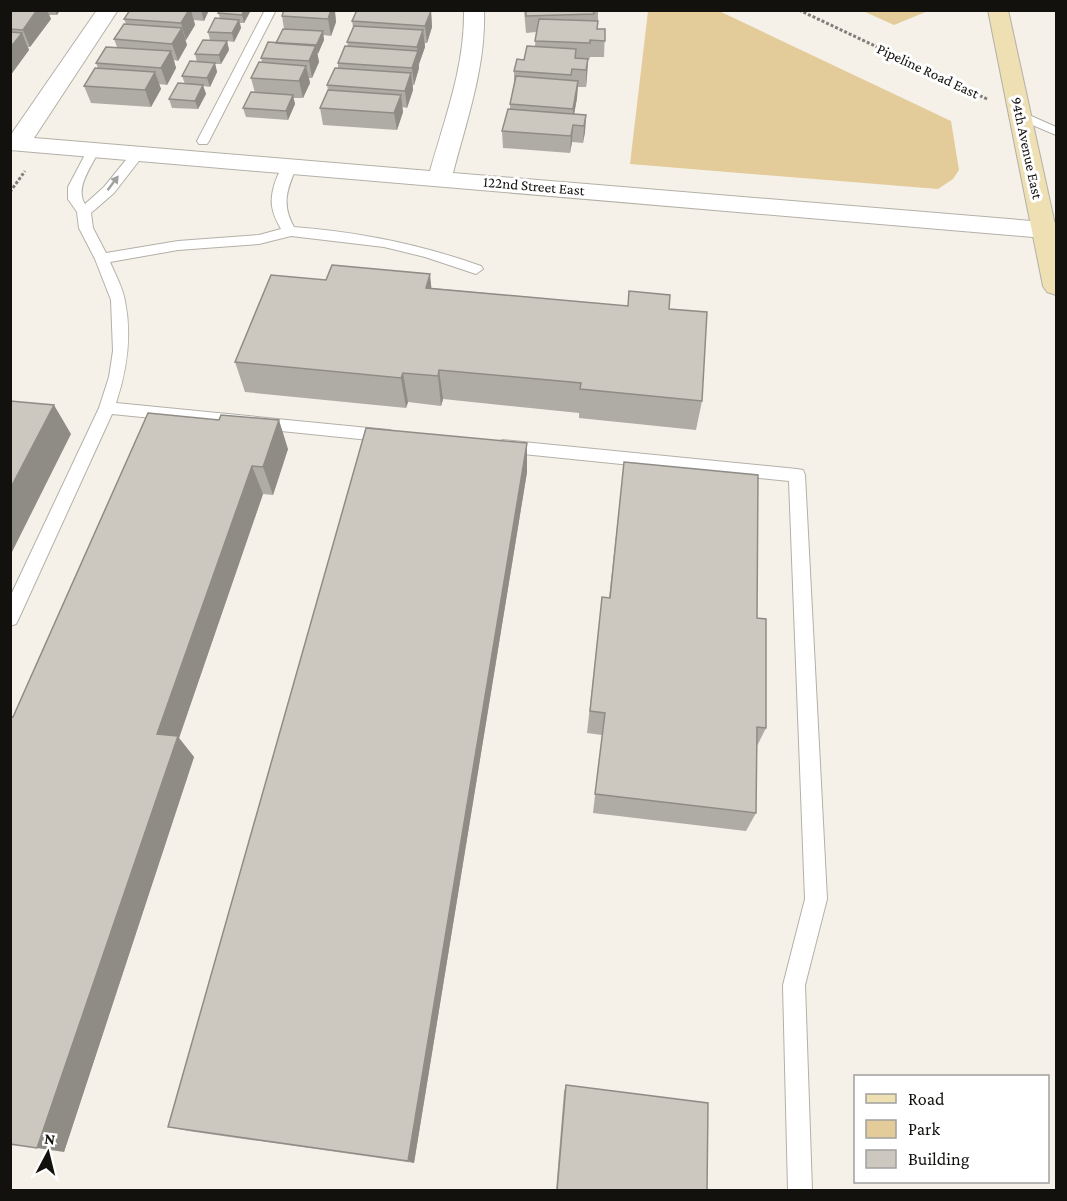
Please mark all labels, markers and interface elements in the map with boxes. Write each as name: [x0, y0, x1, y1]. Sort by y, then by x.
street label: Pipeline Road East: [874, 40, 982, 103]
street label: 94th Avenue East: [1008, 96, 1046, 201]
street label: 122nd Street East: [483, 174, 586, 198]
one-way arrow: [107, 176, 119, 192]
legend: [854, 1075, 1049, 1183]
text: Road: [908, 1089, 945, 1109]
text: Park: [908, 1119, 940, 1139]
north arrow: [18, 1123, 78, 1183]
text: N: [43, 1130, 56, 1148]
text: Building: [908, 1149, 970, 1169]

